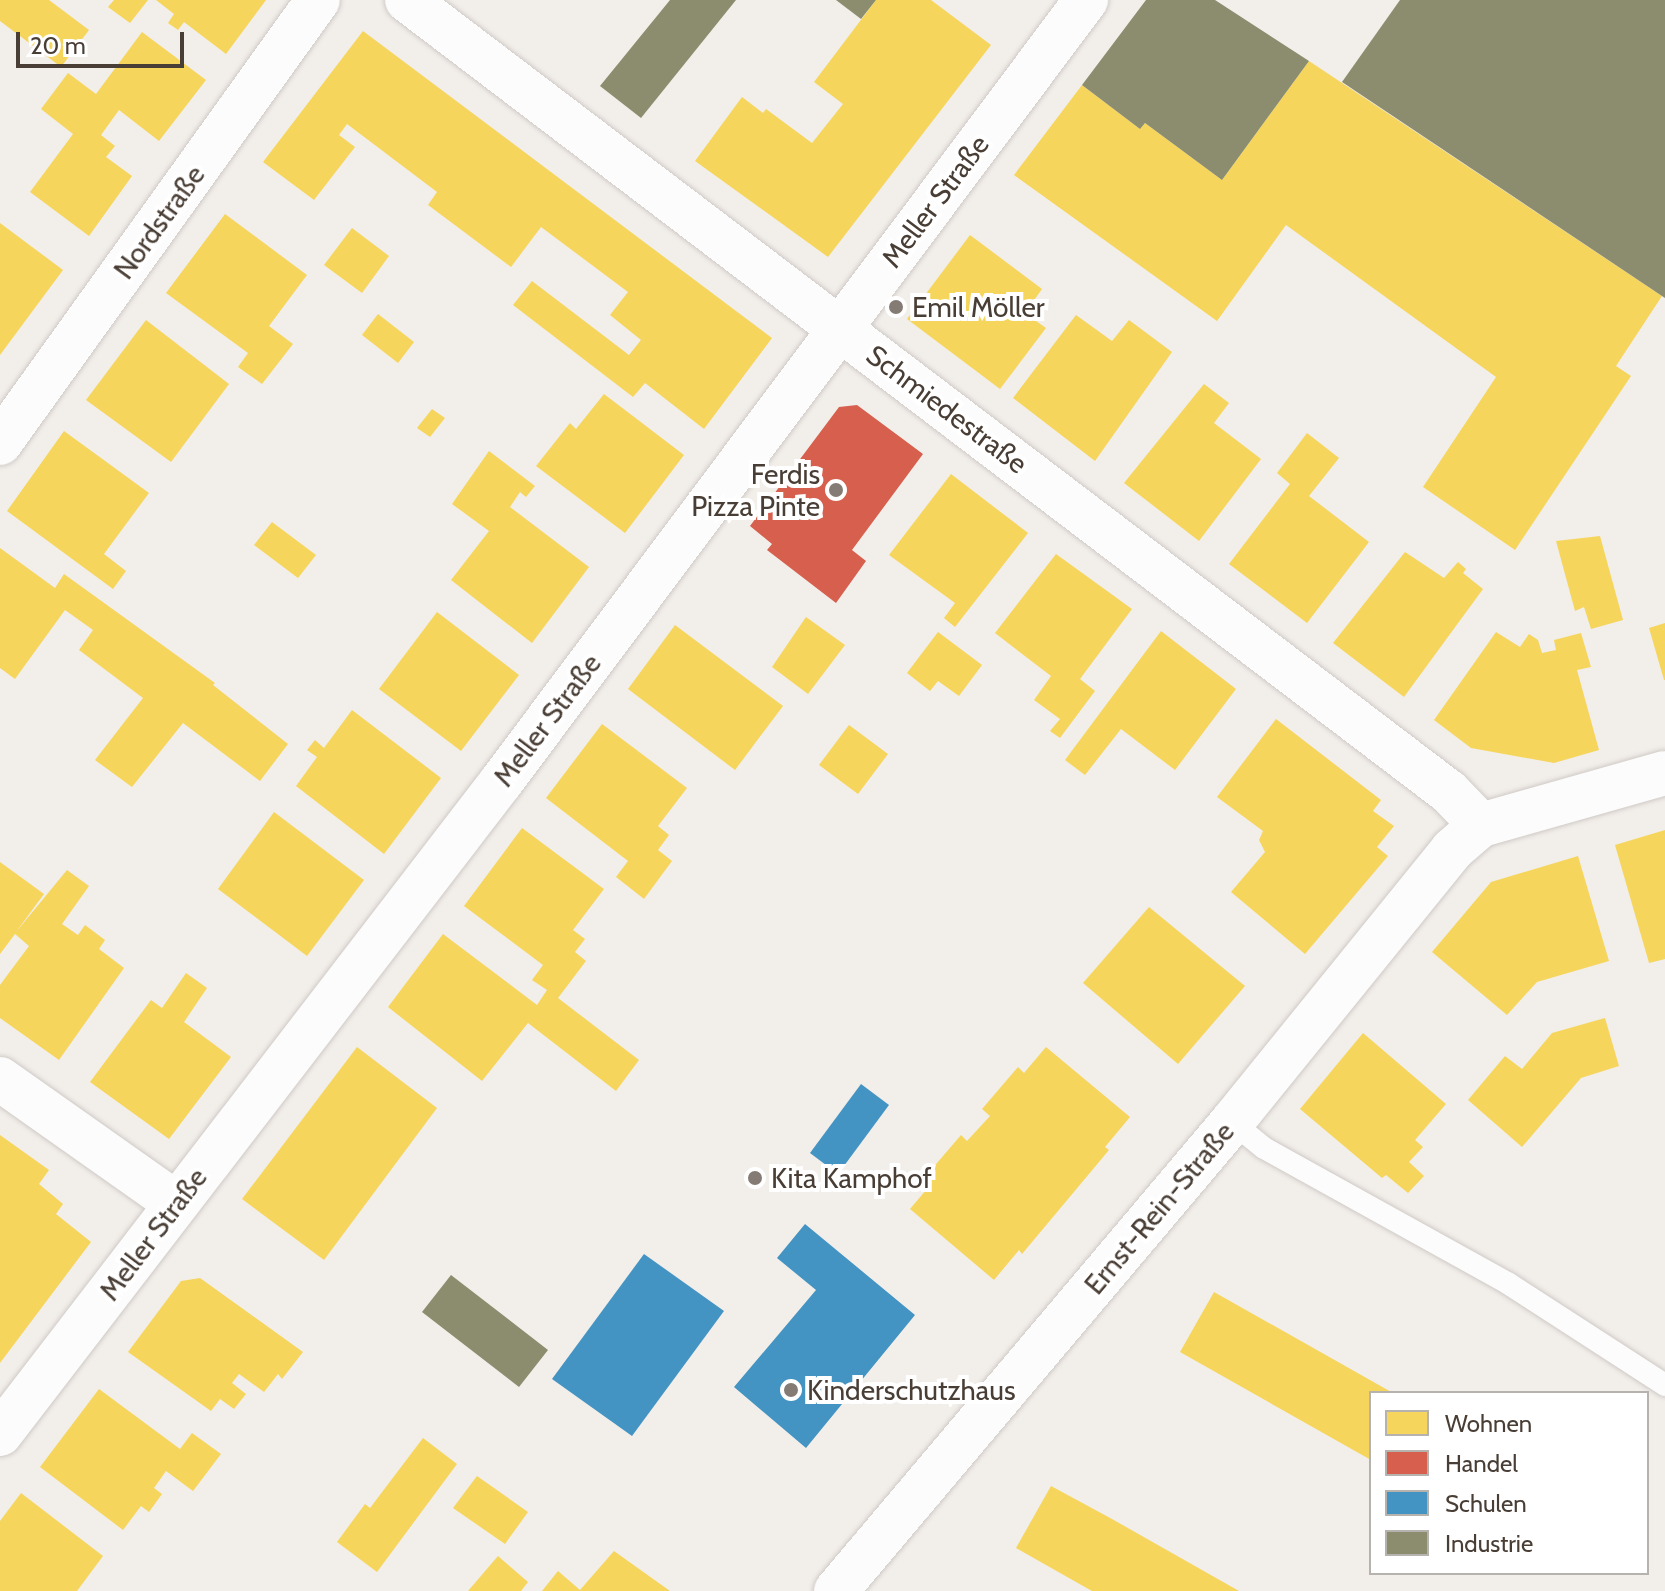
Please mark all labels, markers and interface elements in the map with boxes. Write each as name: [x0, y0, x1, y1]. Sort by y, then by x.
scale bar: [20, 16, 188, 66]
text: 20 m: [30, 31, 86, 60]
street label: Meller Straße: [874, 128, 996, 274]
street label: Nordstraße: [107, 159, 211, 285]
place label: Emil Möller: [912, 290, 1045, 324]
marker: Emil Möller: [887, 298, 905, 316]
street label: Schmiedestraße: [860, 338, 1034, 480]
place label: Ferdis Pizza Pinte: [691, 457, 820, 523]
marker: Ferdis Pizza Pinte: [827, 481, 845, 499]
street label: Meller Straße: [486, 647, 608, 793]
street label: Ernst-Rein-Straße: [1077, 1115, 1241, 1301]
street label: Meller Straße: [92, 1161, 214, 1307]
place label: Kita Kamphof: [771, 1161, 932, 1195]
marker: Kita Kamphof: [746, 1169, 764, 1187]
place label: Kinderschutzhaus: [807, 1373, 1015, 1407]
marker: Kinderschutzhaus: [782, 1381, 800, 1399]
legend: [1369, 1391, 1649, 1575]
text: Wohnen: [1445, 1409, 1532, 1438]
text: Handel: [1445, 1449, 1518, 1478]
text: Schulen: [1445, 1489, 1527, 1518]
text: Industrie: [1445, 1529, 1533, 1558]

